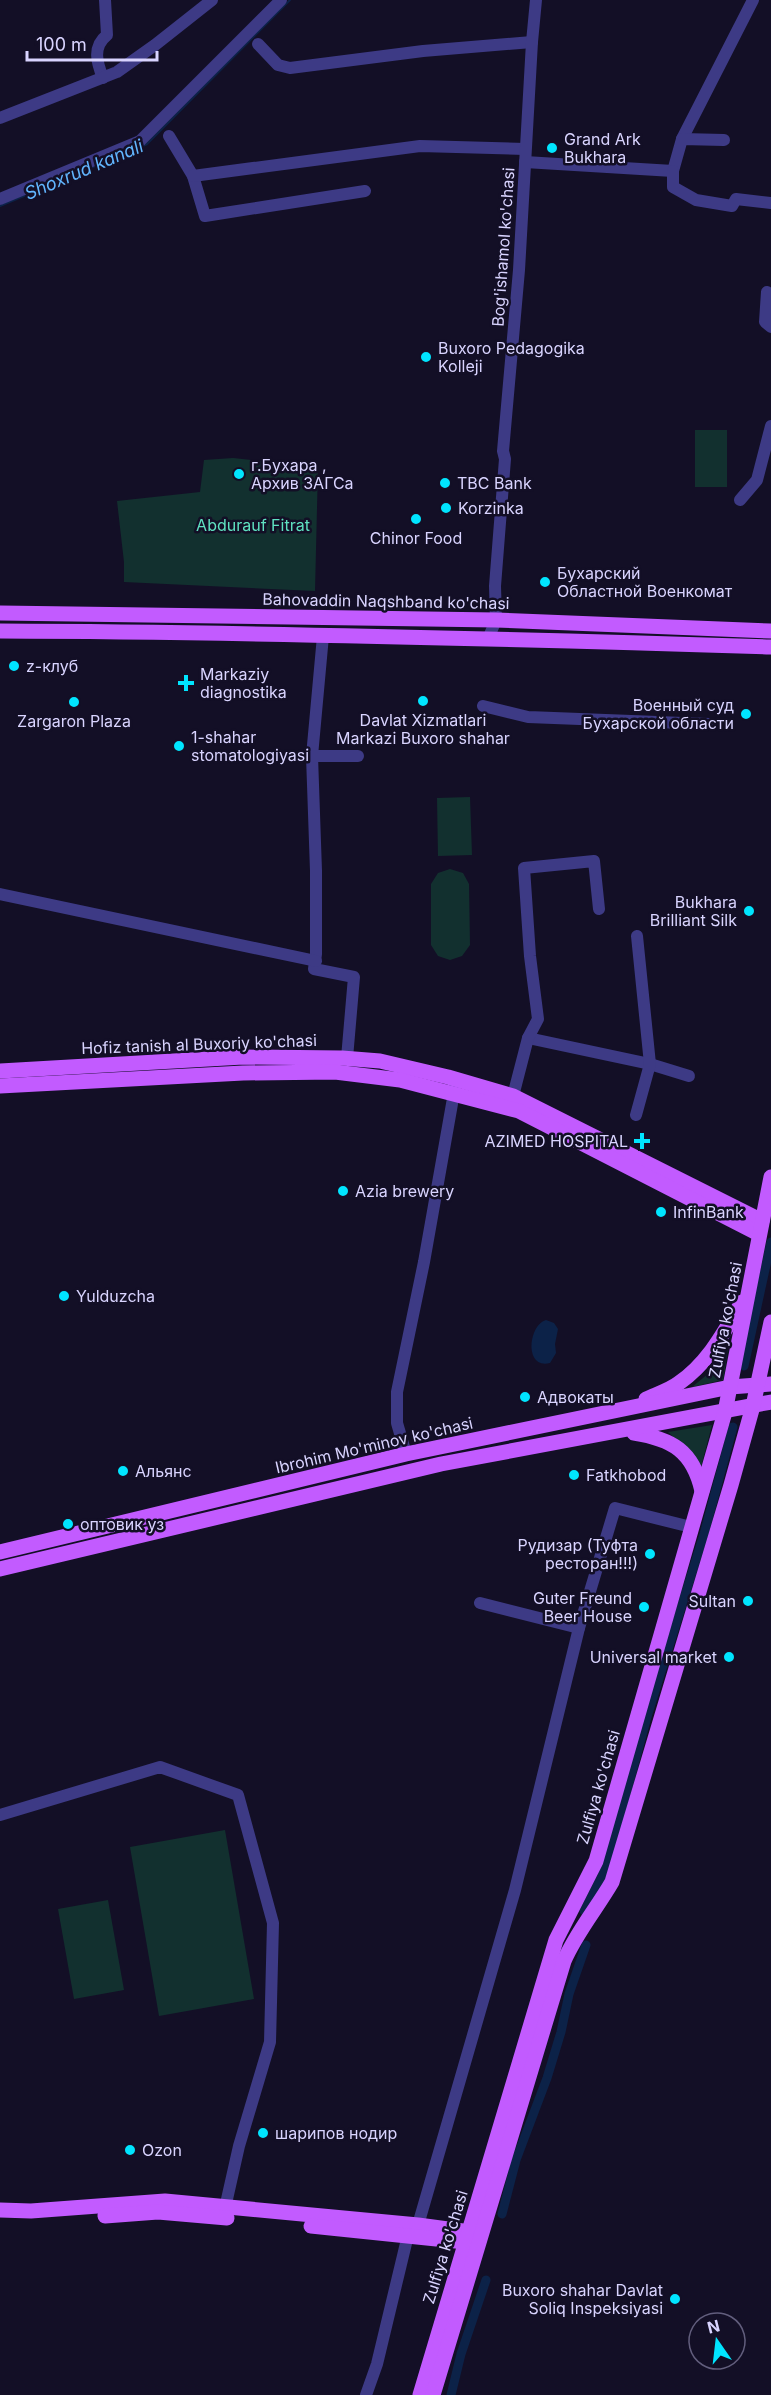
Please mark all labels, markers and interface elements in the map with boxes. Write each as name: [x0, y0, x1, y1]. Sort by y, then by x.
scale bar: [27, 24, 158, 62]
text: 100 m: [36, 34, 87, 55]
place label: Grand Ark Bukhara: [564, 129, 641, 167]
water label: Shoxrud kanali: [21, 135, 147, 204]
marker: Grand Ark Bukhara: [545, 141, 559, 155]
street label: Bog'ishamol ko'chasi: [487, 167, 519, 327]
place label: Buxoro Pedagogika Kolleji: [438, 338, 585, 376]
marker: Buxoro Pedagogika Kolleji: [419, 350, 433, 364]
place label: г.Бухара , Архив ЗАГСа: [251, 455, 354, 493]
marker: г.Бухара , Архив ЗАГСа: [232, 467, 246, 481]
place label: TBC Bank: [457, 473, 532, 493]
marker: TBC Bank: [438, 476, 452, 490]
place label: Korzinka: [458, 498, 524, 518]
marker: Korzinka: [439, 501, 453, 515]
marker: Chinor Food: [409, 512, 423, 526]
park label: Abdurauf Fitrat: [196, 515, 310, 535]
place label: Chinor Food: [370, 528, 462, 548]
place label: Бухарский Областной Военкомат: [557, 563, 733, 601]
marker: Бухарский Областной Военкомат: [538, 575, 552, 589]
street label: Bahovaddin Naqshband ko'chasi: [262, 589, 510, 613]
place label: z-клуб: [26, 656, 78, 676]
marker: z-клуб: [7, 659, 21, 673]
place label: Markaziy diagnostika: [200, 664, 287, 702]
marker: Markaziy diagnostika: [177, 674, 195, 692]
marker: Davlat Xizmatlari Markazi Buxoro shahar: [416, 694, 430, 708]
marker: Zargaron Plaza: [67, 695, 81, 709]
place label: Военный суд Бухарской области: [583, 695, 734, 733]
marker: Военный суд Бухарской области: [739, 707, 753, 721]
place label: Davlat Xizmatlari Markazi Buxoro shahar: [336, 710, 510, 748]
place label: Zargaron Plaza: [17, 711, 131, 731]
place label: 1-shahar stomatologiyasi: [191, 727, 309, 765]
marker: 1-shahar stomatologiyasi: [172, 739, 186, 753]
place label: Bukhara Brilliant Silk: [650, 892, 737, 930]
marker: Bukhara Brilliant Silk: [742, 904, 756, 918]
street label: Hofiz tanish al Buxoriy ko'chasi: [81, 1030, 317, 1058]
place label: AZIMED HOSPITAL: [485, 1131, 628, 1151]
marker: AZIMED HOSPITAL: [633, 1132, 651, 1150]
place label: Azia brewery: [355, 1181, 454, 1201]
marker: Azia brewery: [336, 1184, 350, 1198]
place label: InfinBank: [673, 1202, 744, 1222]
marker: InfinBank: [654, 1205, 668, 1219]
street label: Zulfiya ko'chasi: [704, 1260, 746, 1380]
place label: Yulduzcha: [76, 1286, 155, 1306]
marker: Yulduzcha: [57, 1289, 71, 1303]
place label: Адвокаты: [537, 1387, 614, 1407]
marker: Адвокаты: [518, 1390, 532, 1404]
street label: Ibrohim Mo'minov ko'chasi: [273, 1413, 475, 1477]
place label: Альянс: [135, 1461, 192, 1481]
marker: Альянс: [116, 1464, 130, 1478]
place label: Fatkhobod: [586, 1465, 666, 1485]
marker: Fatkhobod: [567, 1468, 581, 1482]
place label: оптовик уз: [80, 1514, 164, 1534]
marker: оптовик уз: [61, 1517, 75, 1531]
place label: Рудизар (Туфта ресторан!!!): [518, 1535, 638, 1573]
marker: Рудизар (Туфта ресторан!!!): [643, 1547, 657, 1561]
place label: Guter Freund Beer House: [533, 1588, 632, 1626]
place label: Sultan: [688, 1591, 736, 1611]
marker: Sultan: [741, 1594, 755, 1608]
marker: Guter Freund Beer House: [637, 1600, 651, 1614]
place label: Universal market: [590, 1647, 717, 1667]
marker: Universal market: [722, 1650, 736, 1664]
street label: Zulfiya ko'chasi: [572, 1728, 624, 1846]
place label: шарипов нодир: [275, 2123, 397, 2143]
marker: шарипов нодир: [256, 2126, 270, 2140]
place label: Ozon: [142, 2140, 182, 2160]
marker: Ozon: [123, 2143, 137, 2157]
street label: Zulfiya ko'chasi: [418, 2188, 472, 2306]
place label: Buxoro shahar Davlat Soliq Inspeksiyasi: [502, 2280, 663, 2318]
marker: Buxoro shahar Davlat Soliq Inspeksiyasi: [668, 2292, 682, 2306]
north arrow: [687, 2311, 747, 2371]
text: N: [705, 2315, 722, 2338]

